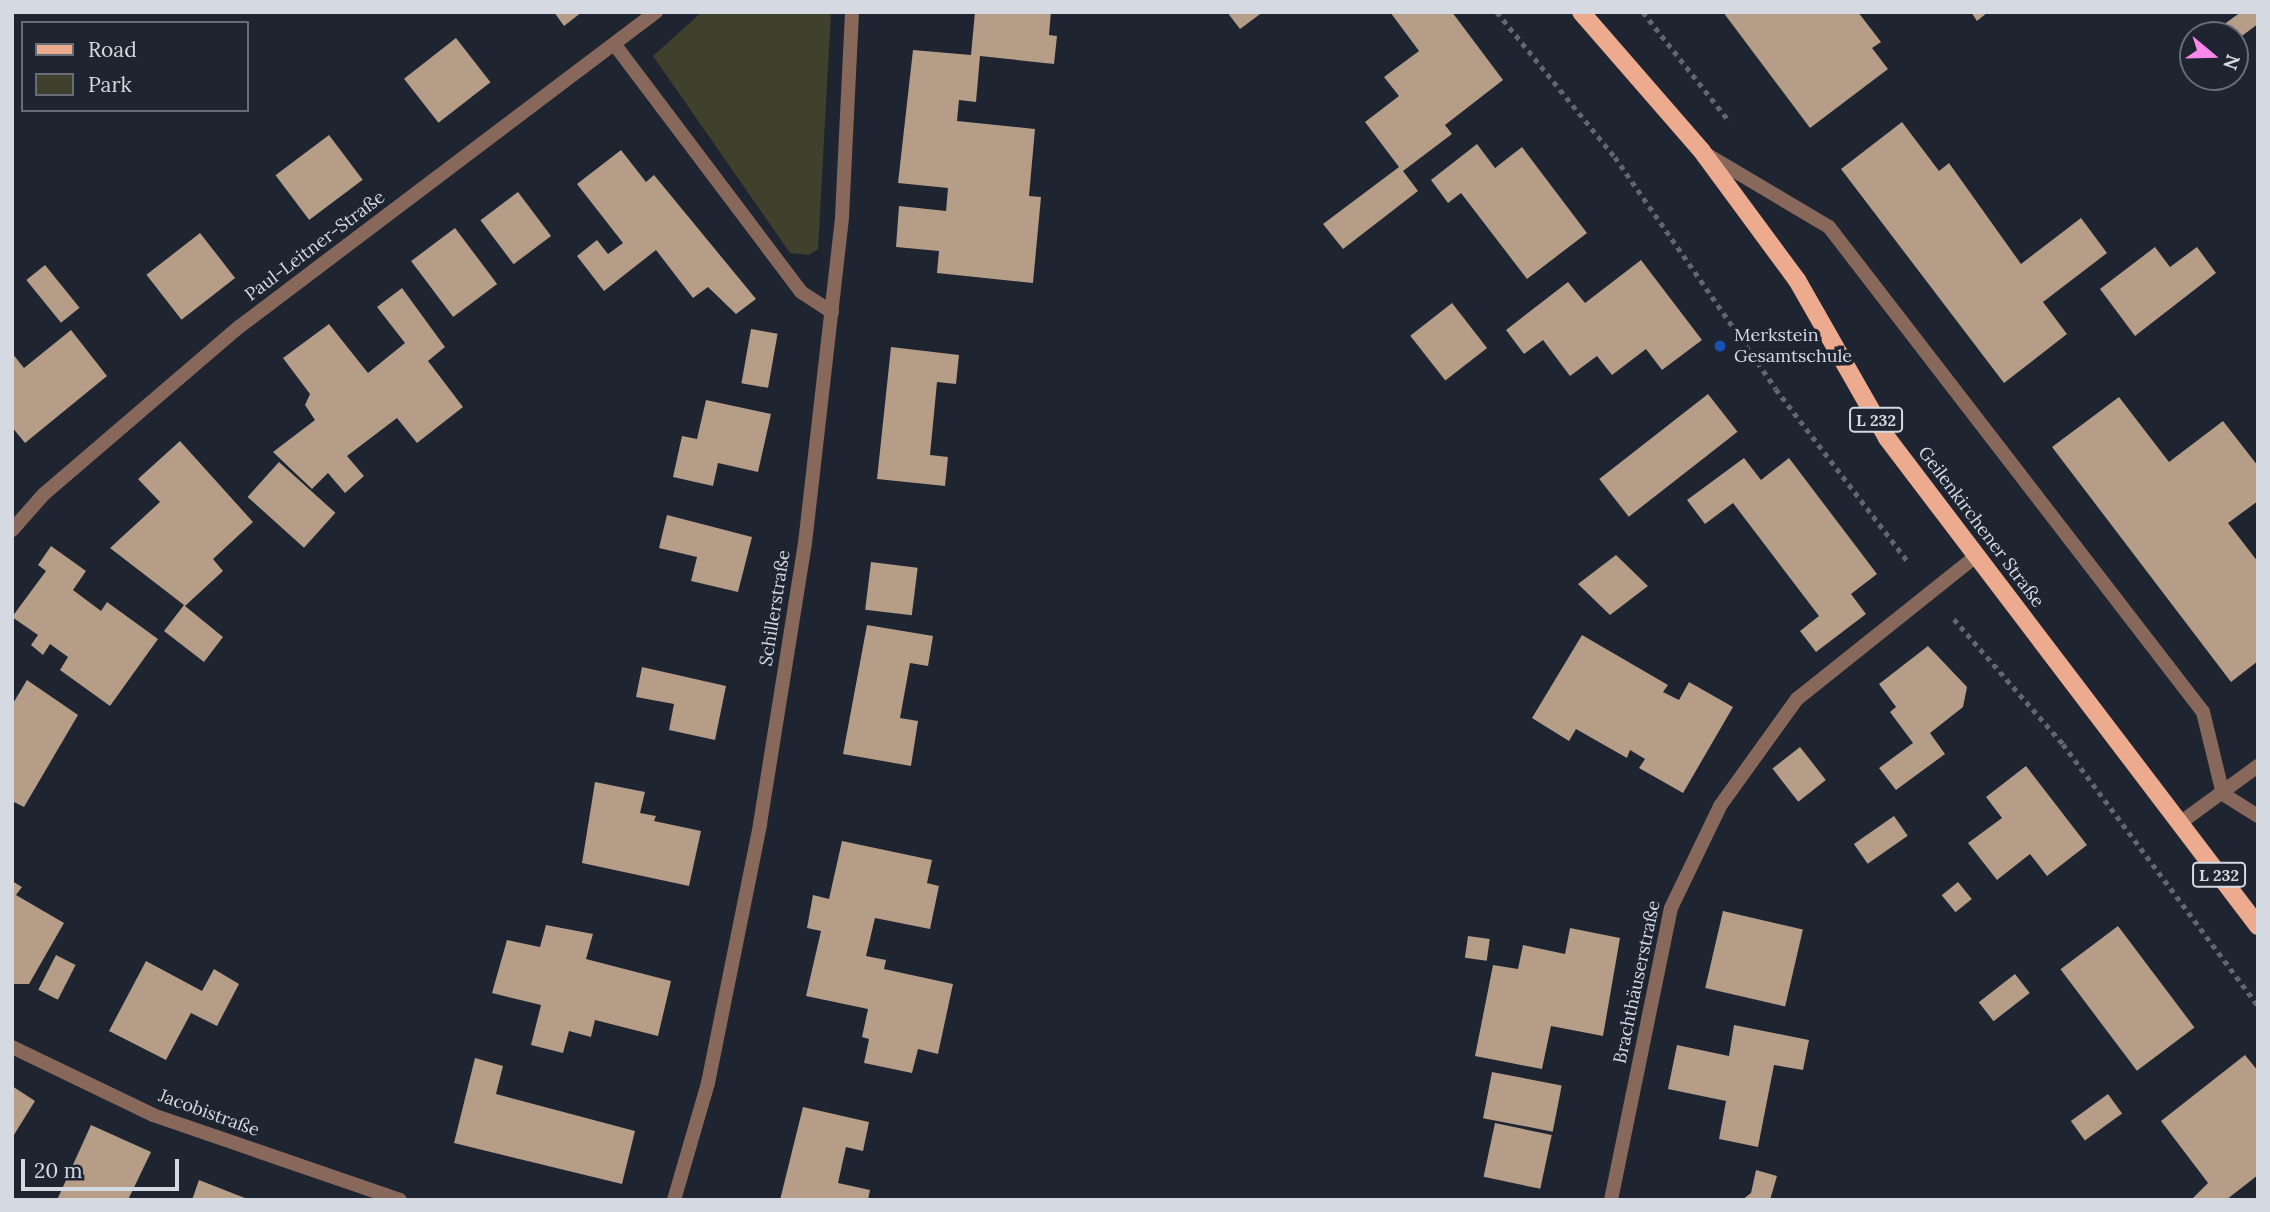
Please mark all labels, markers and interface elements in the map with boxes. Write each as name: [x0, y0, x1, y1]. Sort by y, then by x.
legend: [21, 21, 248, 112]
north arrow: [2179, 21, 2249, 91]
text: Road: [88, 36, 137, 63]
text: N: [2218, 51, 2246, 73]
text: Park: [88, 71, 132, 98]
street label: Paul-Leitner-Straße: [241, 186, 389, 306]
place label: Merkstein Gesamtschule: [1734, 325, 1852, 368]
marker: Merkstein Gesamtschule: [1712, 338, 1728, 354]
road number: L 232: [1848, 408, 1904, 432]
street label: Geilenkirchener Straße: [1913, 442, 2049, 612]
street label: Schillerstraße: [755, 548, 795, 668]
road number: L 232: [2191, 862, 2247, 888]
street label: Brachthäuserstraße: [1609, 899, 1665, 1065]
street label: Jacobistraße: [156, 1085, 262, 1141]
scale bar: [24, 1146, 182, 1190]
text: 20 m: [34, 1157, 83, 1184]

